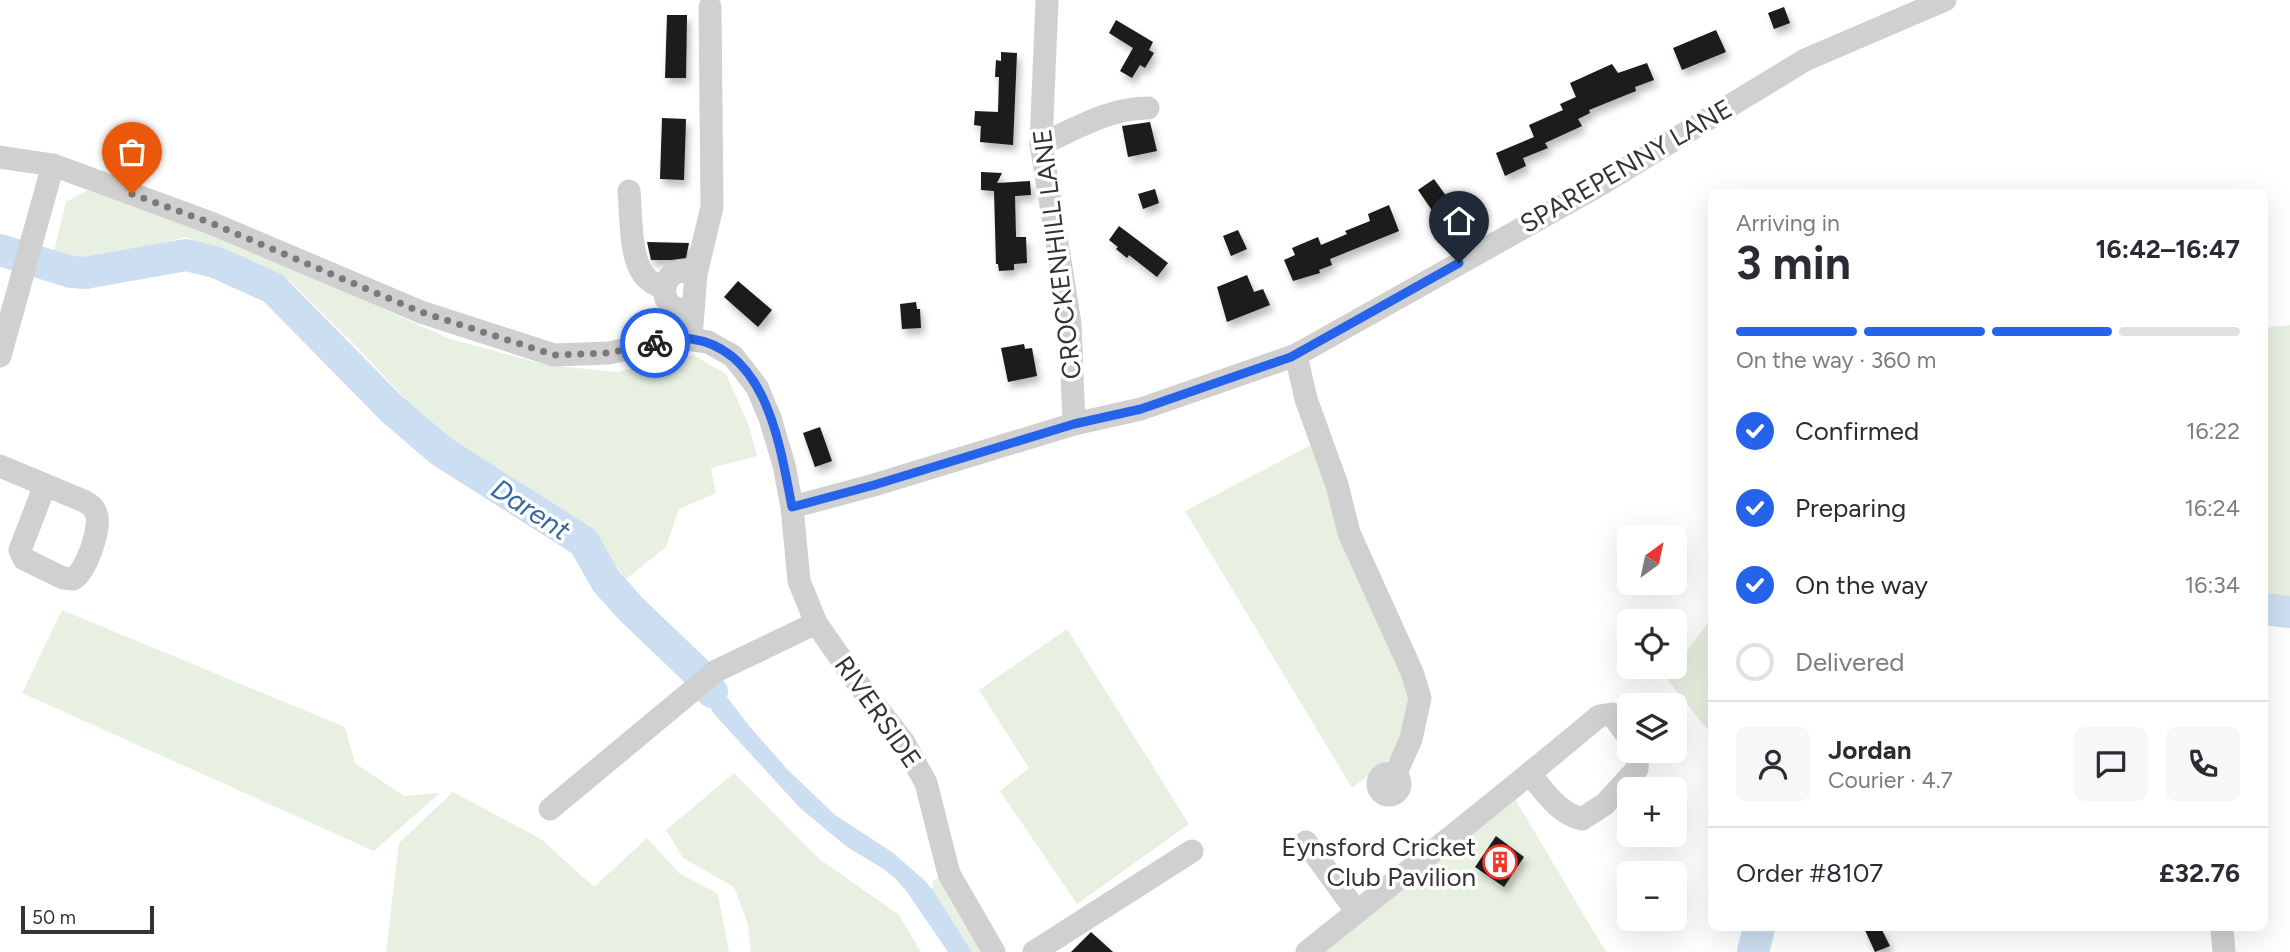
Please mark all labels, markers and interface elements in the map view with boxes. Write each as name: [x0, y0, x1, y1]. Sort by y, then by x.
street label: SPAREPENNY LANE: [1514, 92, 1738, 240]
pin: [102, 122, 162, 194]
street label: CROCKENHILL LANE: [1026, 127, 1088, 381]
icon: bag: [113, 133, 151, 171]
pin: [1429, 191, 1489, 263]
icon: home: [1440, 202, 1478, 240]
text: Arriving in: [1736, 209, 1840, 237]
text: 16:42–16:47: [2096, 233, 2240, 265]
text: 3 min: [1736, 235, 1851, 291]
courier: [620, 308, 690, 378]
icon: bike: [636, 324, 674, 362]
text: On the way · 360 m: [1736, 346, 1936, 374]
icon: check: [1736, 412, 1774, 450]
text: Confirmed: [1795, 415, 1919, 447]
text: 16:22: [2186, 417, 2240, 445]
water label: Darent: [485, 471, 577, 547]
icon: check: [1736, 489, 1774, 527]
text: Preparing: [1795, 492, 1906, 524]
text: 16:24: [2185, 494, 2240, 522]
north arrow: [1617, 525, 1687, 595]
map controls: [1617, 525, 1687, 931]
icon: check: [1736, 566, 1774, 604]
text: On the way: [1795, 569, 1928, 601]
text: 16:34: [2185, 571, 2240, 599]
button: locate: [1617, 609, 1687, 679]
text: Delivered: [1795, 646, 1904, 678]
street label: RIVERSIDE: [828, 650, 928, 774]
button: layers: [1617, 693, 1687, 763]
button: person: [1736, 727, 1810, 801]
button: chat: [2074, 727, 2148, 801]
button: phone: [2166, 727, 2240, 801]
text: Jordan: [1828, 734, 1911, 766]
text: Courier · 4.7: [1828, 766, 1953, 794]
button: +: [1617, 777, 1687, 847]
place label: Eynsford Cricket Club Pavilion: [1281, 831, 1476, 893]
building icon: Eynsford Cricket Club Pavilion: [1481, 843, 1519, 881]
text: Order #8107: [1736, 857, 1883, 889]
text: £32.76: [2159, 857, 2240, 889]
button: −: [1617, 861, 1687, 931]
scale bar: [21, 903, 154, 935]
text: 50 m: [32, 906, 76, 929]

